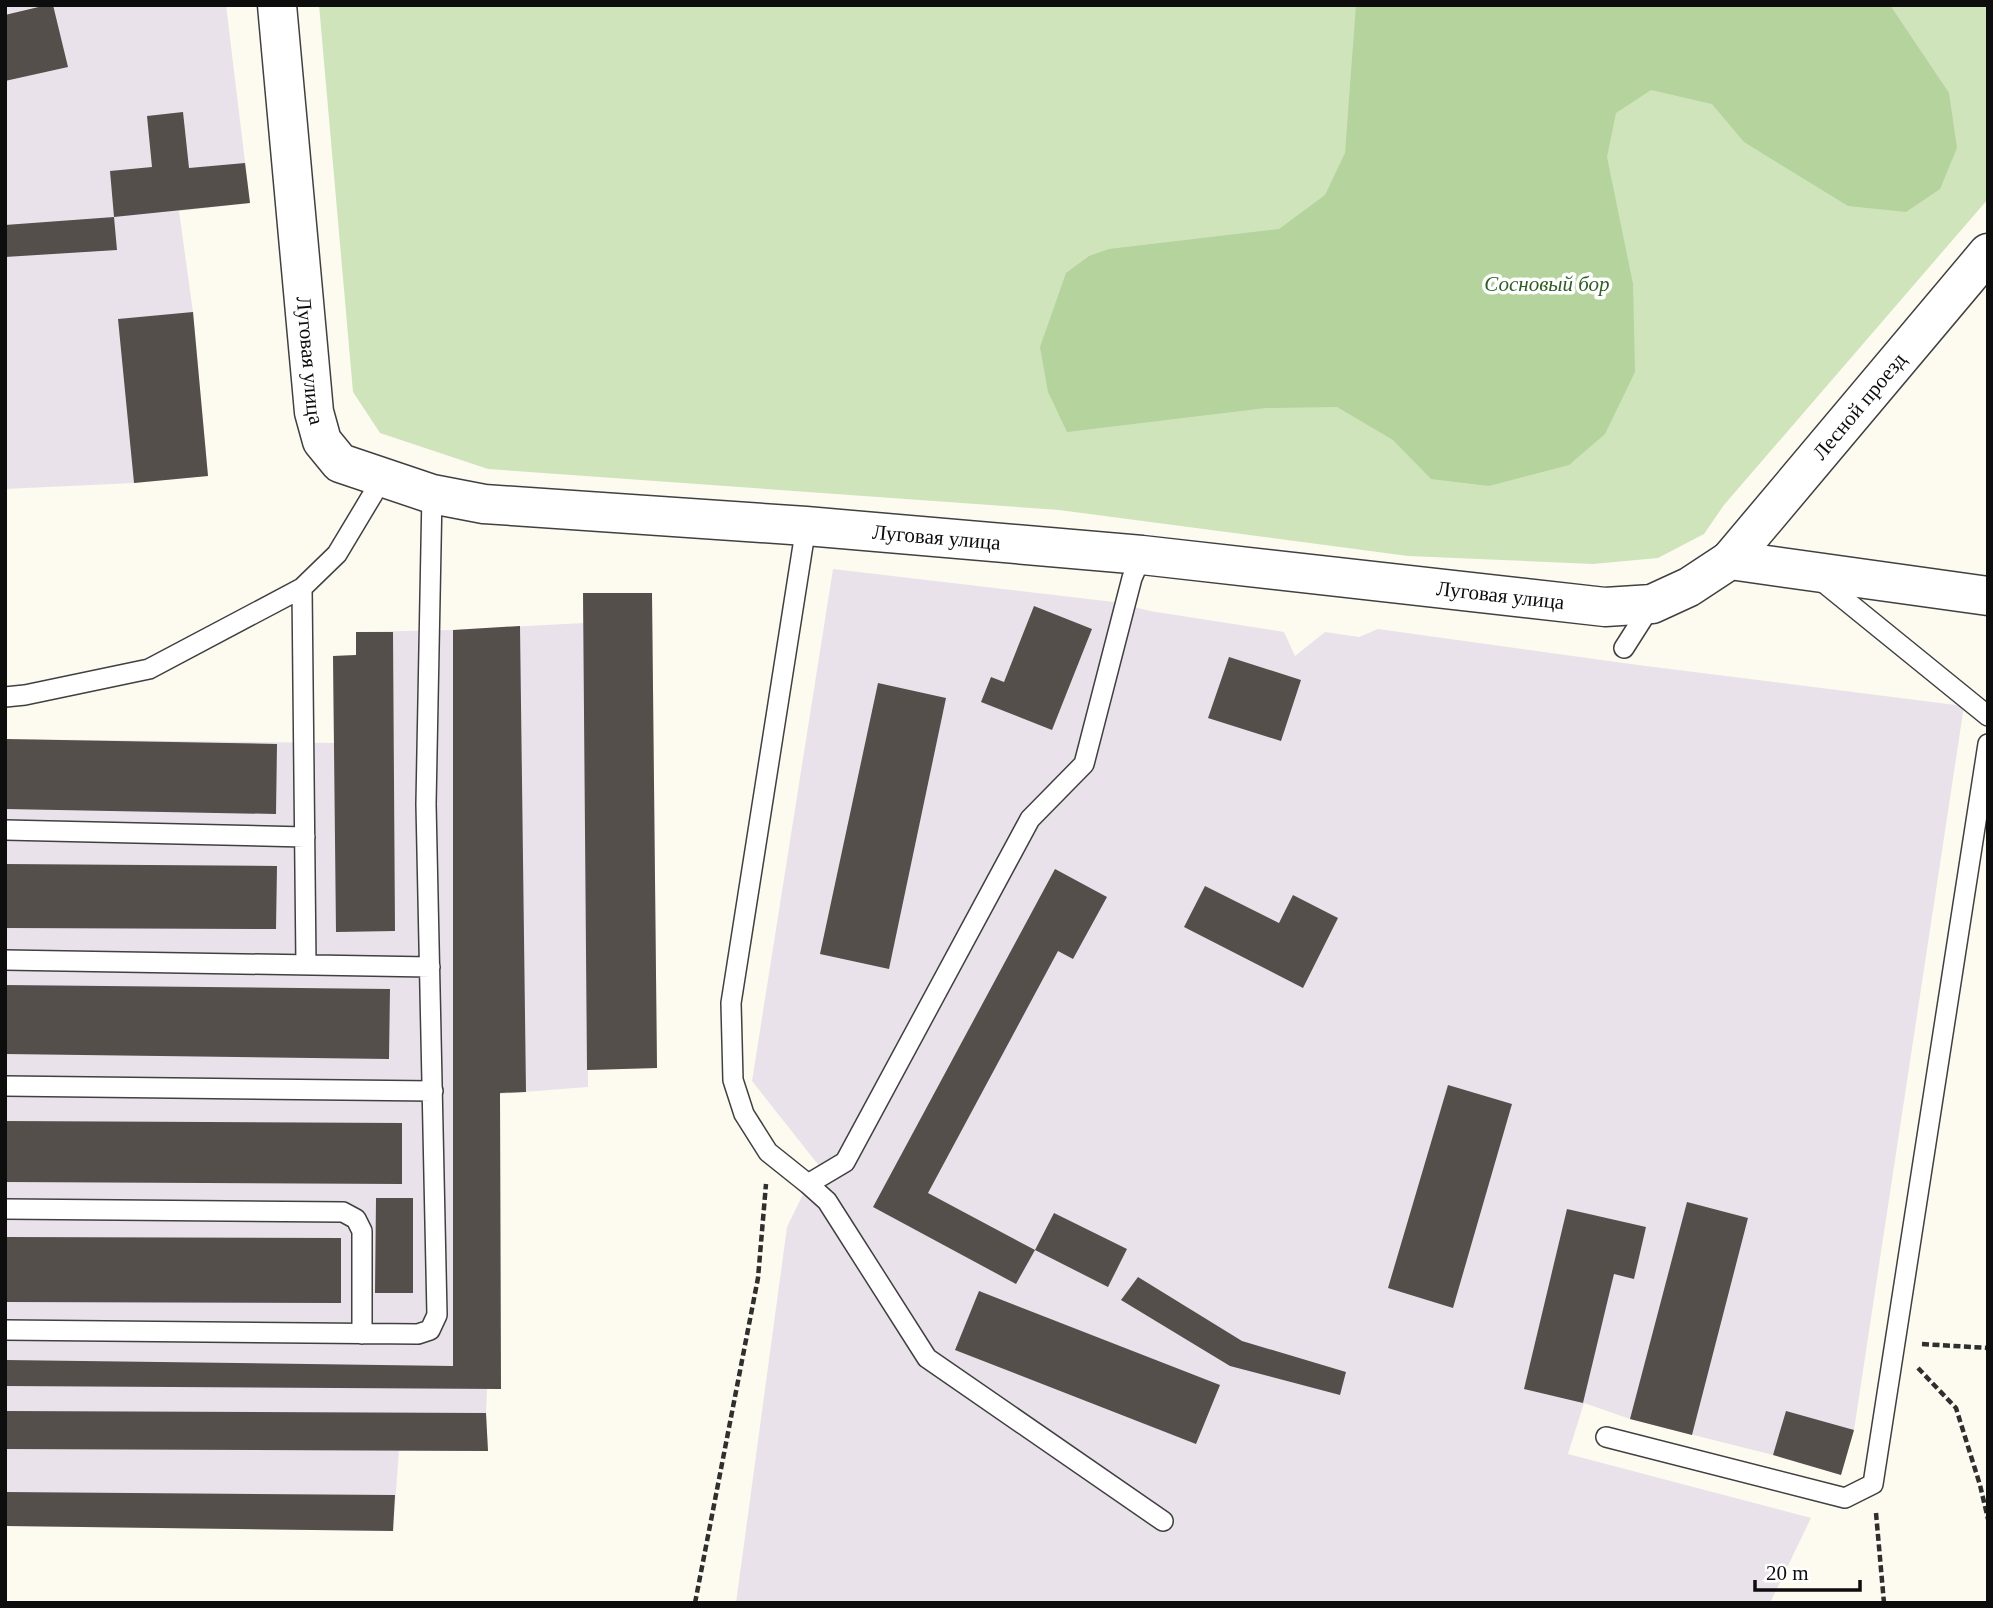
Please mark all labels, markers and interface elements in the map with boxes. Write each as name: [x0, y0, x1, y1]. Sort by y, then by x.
park label: Сосновый бор: [1484, 272, 1610, 296]
street label: Луговая улица: [292, 295, 329, 428]
street label: Лесной проезд: [1808, 348, 1911, 464]
street label: Луговая улица: [871, 520, 1002, 555]
street label: Луговая улица: [1435, 576, 1566, 614]
scale bar: [1755, 1548, 1860, 1592]
text: 20 m: [1766, 1561, 1809, 1585]

